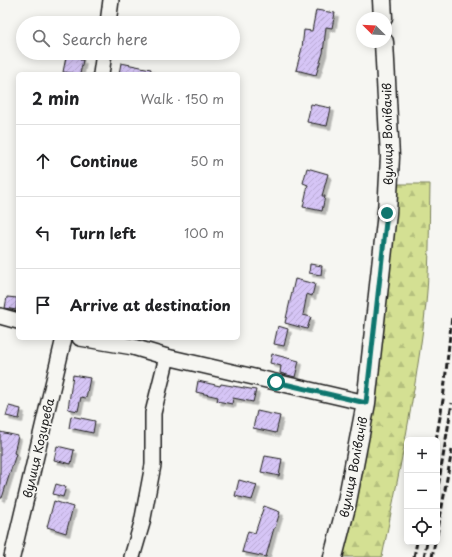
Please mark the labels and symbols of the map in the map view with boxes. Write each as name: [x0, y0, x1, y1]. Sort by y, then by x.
north arrow: [356, 12, 392, 48]
street label: вулиця Волівачів: [377, 83, 397, 185]
route end: [378, 204, 396, 222]
route start: [267, 373, 285, 391]
street label: вулиця Козирева: [18, 396, 58, 500]
street label: вулиця Волівачів: [334, 415, 372, 519]

